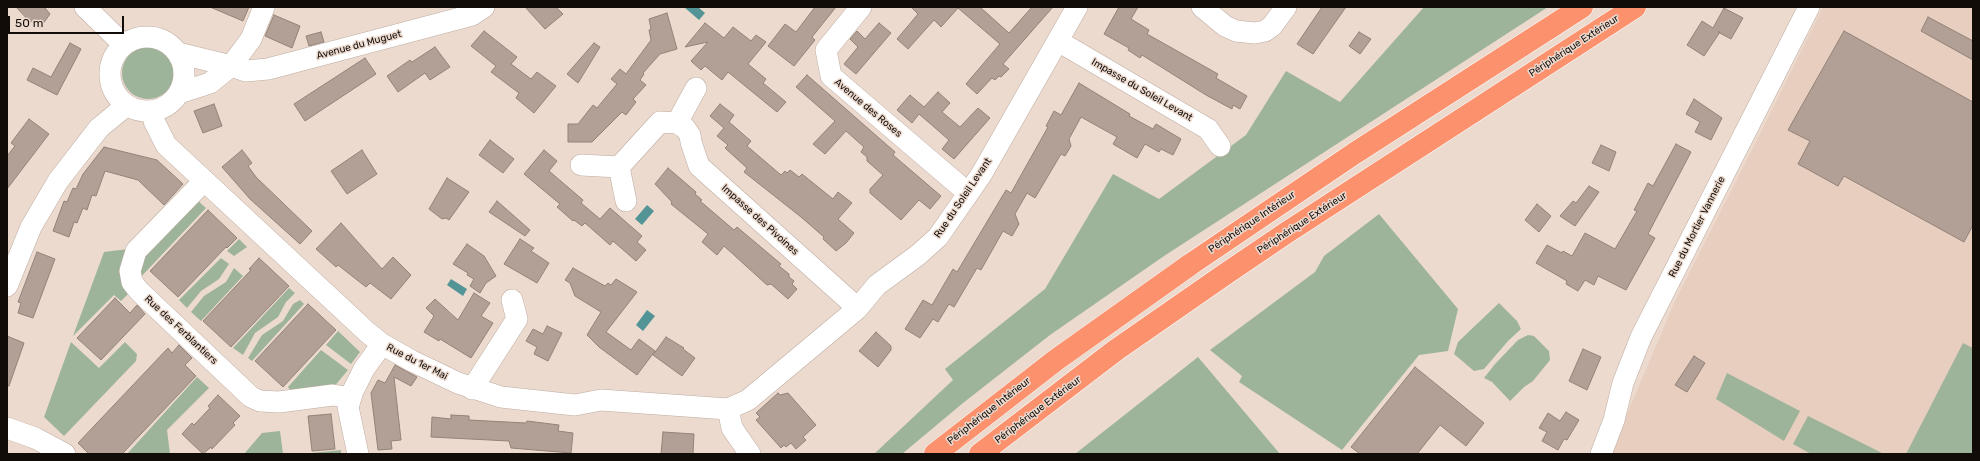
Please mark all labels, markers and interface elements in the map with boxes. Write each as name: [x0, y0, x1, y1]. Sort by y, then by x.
scale bar: [10, 8, 126, 34]
street label: Périphérique Extérieur: [1527, 12, 1621, 80]
text: 50 m: [15, 16, 43, 30]
street label: Avenue du Muguet: [315, 28, 403, 62]
street label: Impasse du Soleil Levant: [1089, 56, 1195, 124]
street label: Avenue des Roses: [832, 76, 904, 140]
street label: Rue du Soleil Levant: [932, 156, 994, 240]
street label: Rue du Mortier Vannerie: [1666, 174, 1728, 280]
street label: Impasse des Pivoines: [719, 182, 801, 258]
street label: Périphérique Intérieur: [1206, 189, 1298, 255]
street label: Périphérique Extérieur: [1255, 189, 1349, 257]
street label: Rue des Ferblantiers: [142, 293, 220, 367]
street label: Rue du 1er Mai: [384, 341, 450, 383]
street label: Périphérique Extérieur: [993, 374, 1083, 446]
street label: Périphérique Intérieur: [945, 375, 1033, 447]

